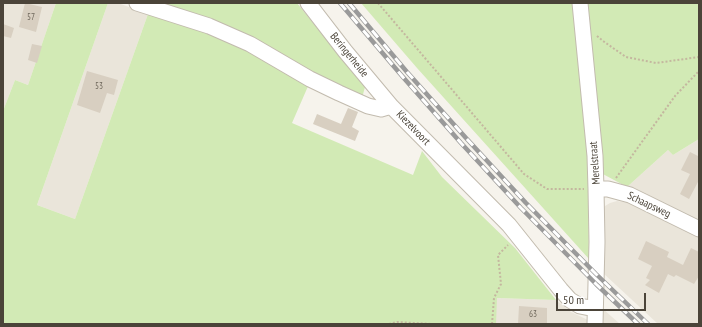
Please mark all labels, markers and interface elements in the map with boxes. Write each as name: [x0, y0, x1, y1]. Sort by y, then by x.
house number: 57: [27, 12, 35, 22]
street label: Beringerheide: [327, 30, 371, 80]
house number: 53: [95, 81, 103, 91]
street label: Kiezelvoort: [393, 108, 433, 148]
street label: Merelstraat: [587, 141, 603, 185]
street label: Schaapsweg: [625, 189, 673, 221]
scale bar: [558, 285, 648, 311]
text: 50 m: [563, 292, 584, 307]
house number: 63: [529, 309, 537, 319]

